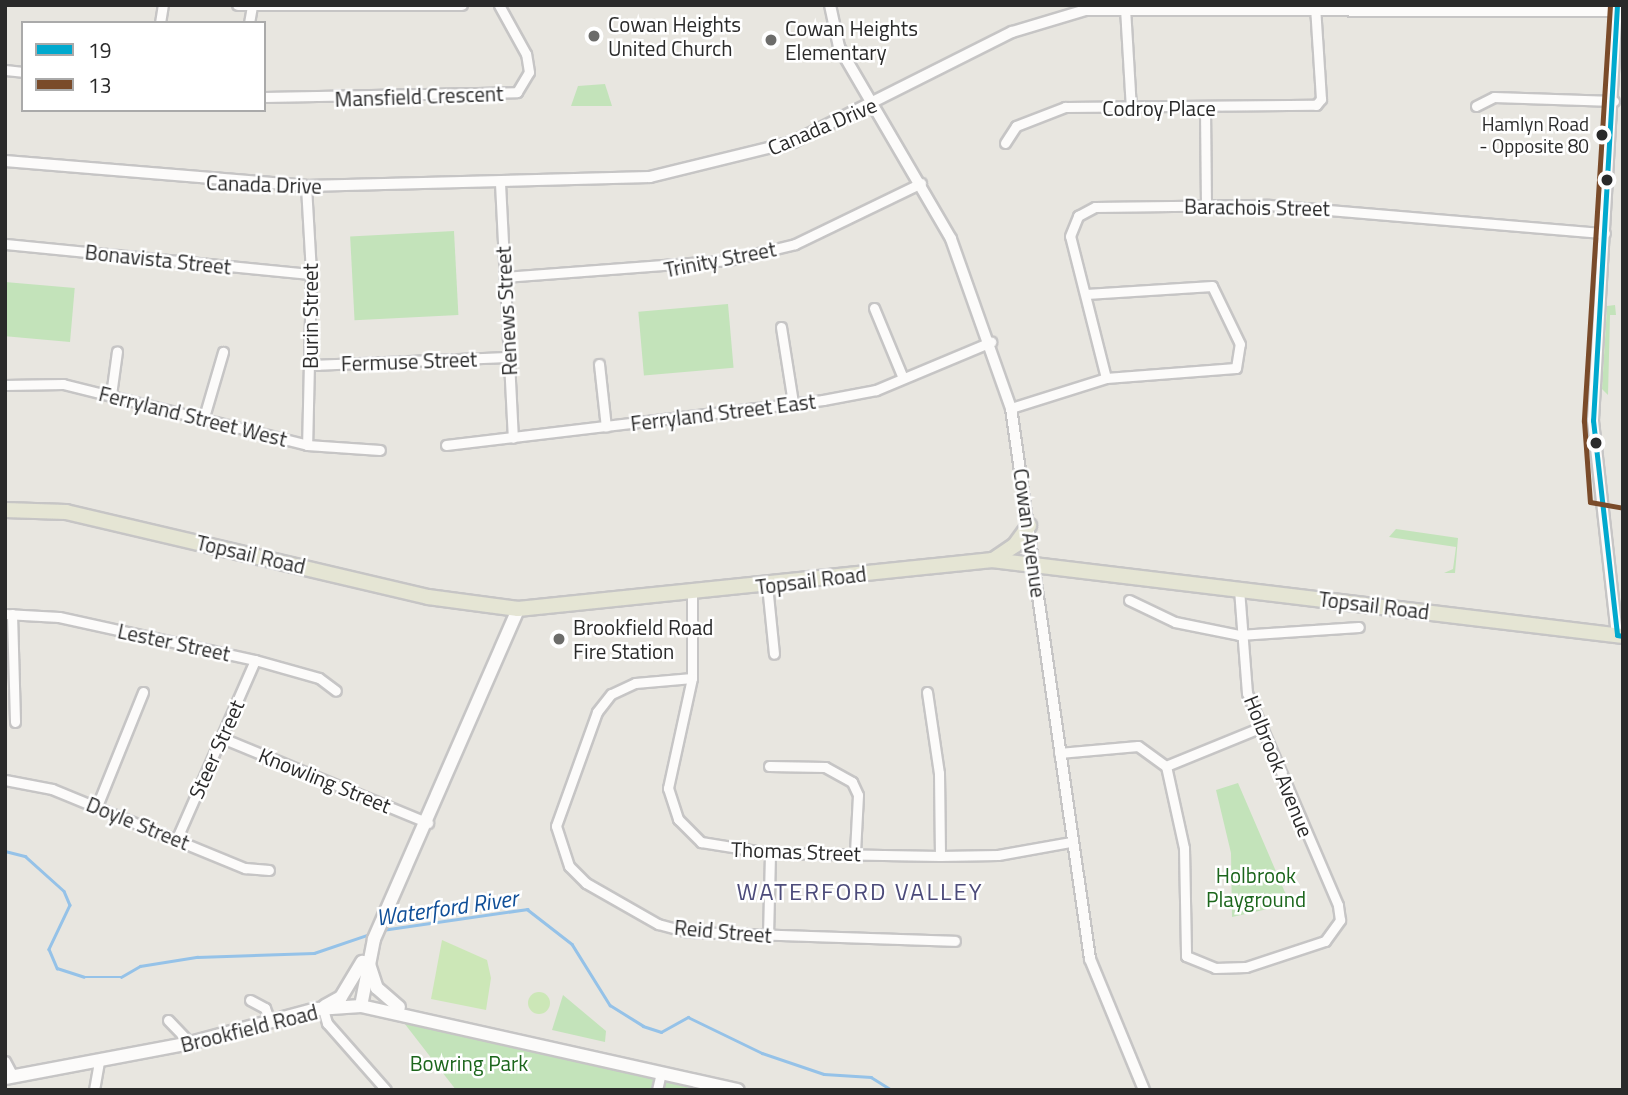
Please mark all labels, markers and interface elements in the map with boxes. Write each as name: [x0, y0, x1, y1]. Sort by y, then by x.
place label: Cowan Heights United Church: [608, 11, 741, 61]
place label: Cowan Heights Elementary: [785, 15, 918, 65]
legend: [21, 21, 266, 112]
marker: Cowan Heights United Church: [586, 28, 602, 44]
marker: Cowan Heights Elementary: [763, 32, 779, 48]
text: 19: [88, 34, 112, 66]
text: 13: [88, 69, 112, 101]
street label: Mansfield Crescent: [334, 80, 504, 112]
street label: Canada Drive: [764, 92, 880, 160]
street label: Codroy Place: [1102, 95, 1216, 121]
place label: Hamlyn Road - Opposite 80: [1479, 113, 1589, 157]
marker: Hamlyn Road - Opposite 80: [1595, 128, 1609, 142]
street label: Canada Drive: [206, 169, 322, 199]
unlabelled marker: [1600, 173, 1614, 187]
street label: Barachois Street: [1184, 193, 1330, 221]
street label: Trinity Street: [662, 236, 778, 282]
street label: Bonavista Street: [84, 239, 232, 279]
street label: Renews Street: [490, 246, 522, 376]
street label: Burin Street: [297, 263, 323, 369]
street label: Fermuse Street: [340, 346, 478, 376]
street label: Ferryland Street West: [96, 380, 290, 452]
street label: Ferryland Street East: [629, 388, 817, 436]
unlabelled marker: [1589, 436, 1603, 450]
street label: Cowan Avenue: [1008, 467, 1052, 599]
street label: Topsail Road: [194, 529, 308, 579]
street label: Topsail Road: [754, 561, 868, 599]
street label: Topsail Road: [1317, 586, 1431, 624]
place label: Brookfield Road Fire Station: [573, 614, 713, 664]
street label: Lester Street: [115, 618, 233, 666]
marker: Brookfield Road Fire Station: [551, 631, 567, 647]
street label: Holbrook Avenue: [1239, 691, 1319, 841]
street label: Steer Street: [183, 696, 249, 802]
street label: Knowling Street: [255, 742, 395, 818]
street label: Doyle Street: [83, 791, 193, 855]
street label: Thomas Street: [731, 836, 861, 866]
park label: Holbrook Playground: [1206, 862, 1306, 912]
district label: WATERFORD VALLEY: [738, 878, 982, 906]
water label: Waterford River: [374, 884, 520, 932]
street label: Reid Street: [673, 914, 773, 948]
street label: Brookfield Road: [178, 999, 320, 1057]
park label: Bowring Park: [410, 1050, 528, 1076]

